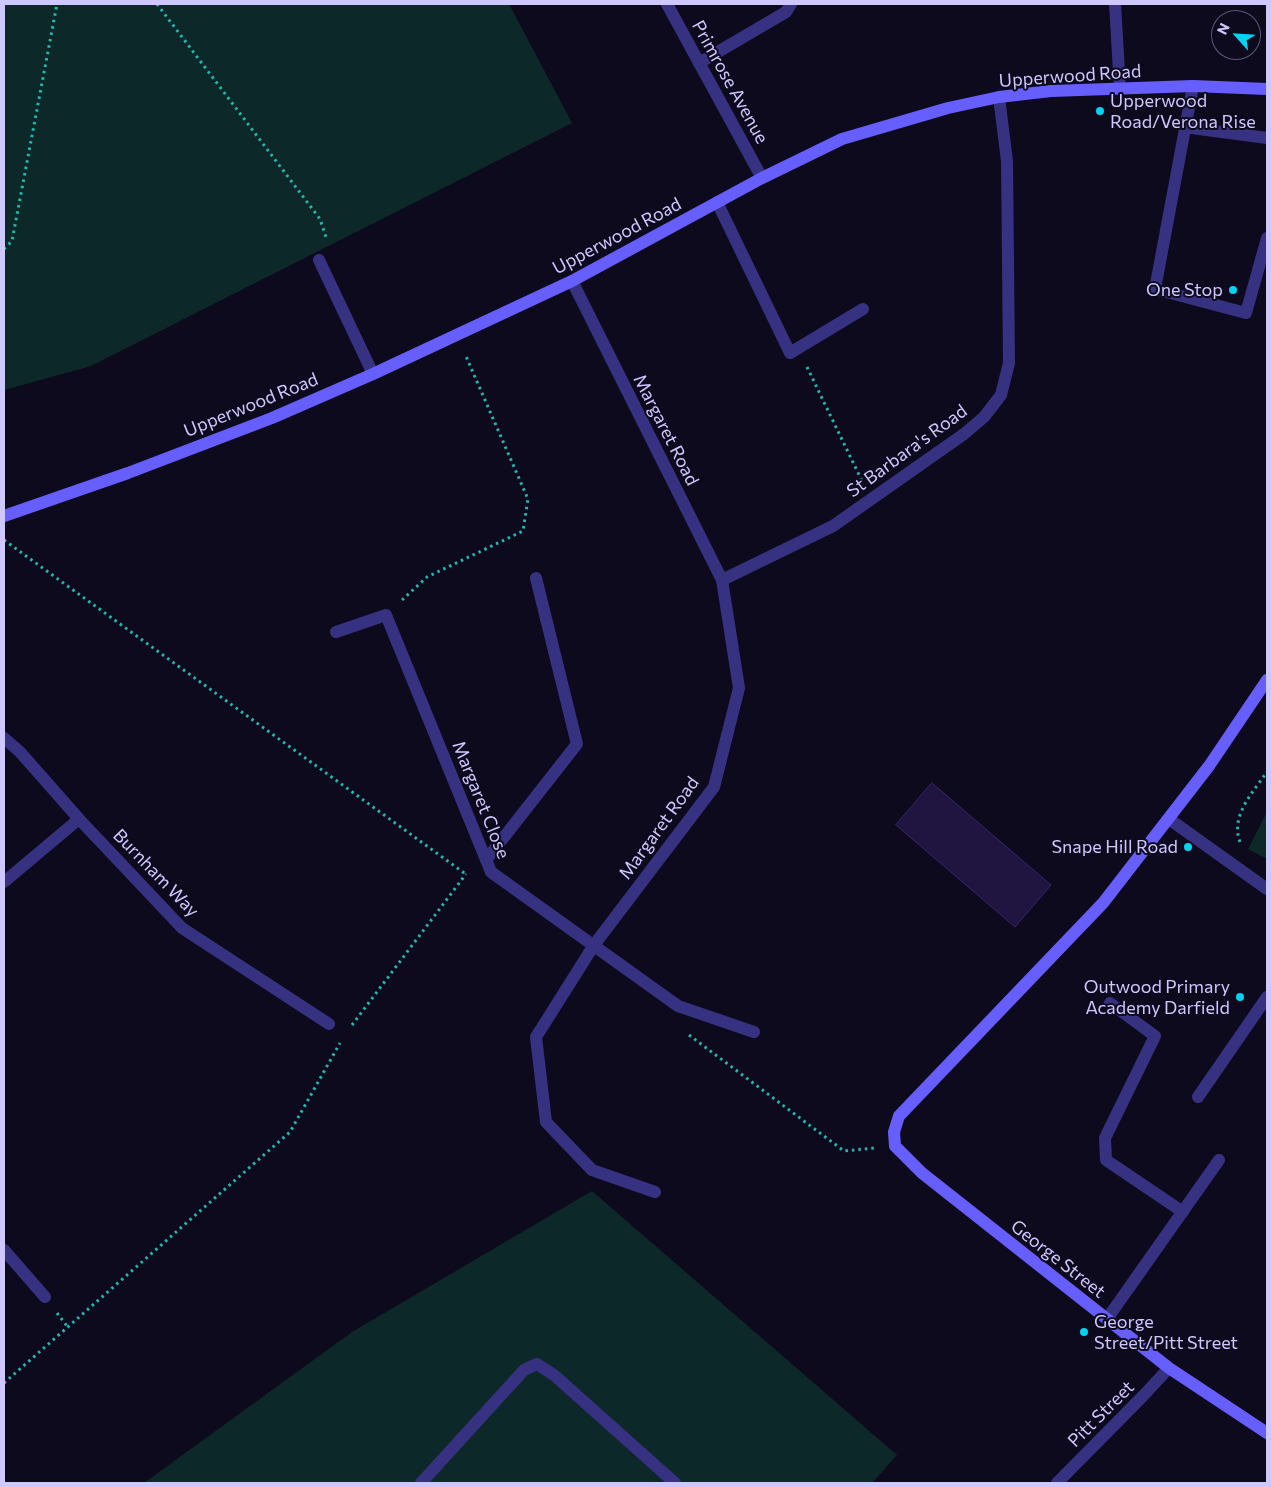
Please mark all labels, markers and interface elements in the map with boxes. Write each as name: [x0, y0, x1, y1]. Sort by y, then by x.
north arrow: [1211, 10, 1261, 60]
street label: Primrose Avenue: [687, 17, 773, 147]
text: N: [1213, 20, 1233, 37]
street label: Upperwood Road: [998, 60, 1142, 92]
place label: Upperwood Road/Verona Rise: [1110, 90, 1256, 132]
marker: Upperwood Road/Verona Rise: [1094, 105, 1106, 117]
street label: Upperwood Road: [549, 193, 685, 279]
place label: One Stop: [1146, 279, 1223, 301]
marker: One Stop: [1227, 284, 1239, 296]
street label: Upperwood Road: [181, 368, 321, 442]
street label: Margaret Road: [629, 371, 703, 489]
street label: St Barbara's Road: [843, 400, 971, 502]
street label: Margaret Close: [448, 738, 514, 862]
street label: Margaret Road: [614, 772, 704, 884]
street label: Burnham Way: [109, 824, 203, 922]
place label: Snape Hill Road: [1051, 836, 1178, 858]
marker: Snape Hill Road: [1182, 841, 1194, 853]
place label: Outwood Primary Academy Darfield: [1084, 976, 1230, 1019]
marker: Outwood Primary Academy Darfield: [1234, 991, 1246, 1003]
street label: George Street: [1006, 1215, 1110, 1303]
place label: George Street/Pitt Street: [1094, 1311, 1238, 1354]
marker: George Street/Pitt Street: [1078, 1326, 1090, 1338]
street label: Pitt Street: [1063, 1376, 1139, 1452]

